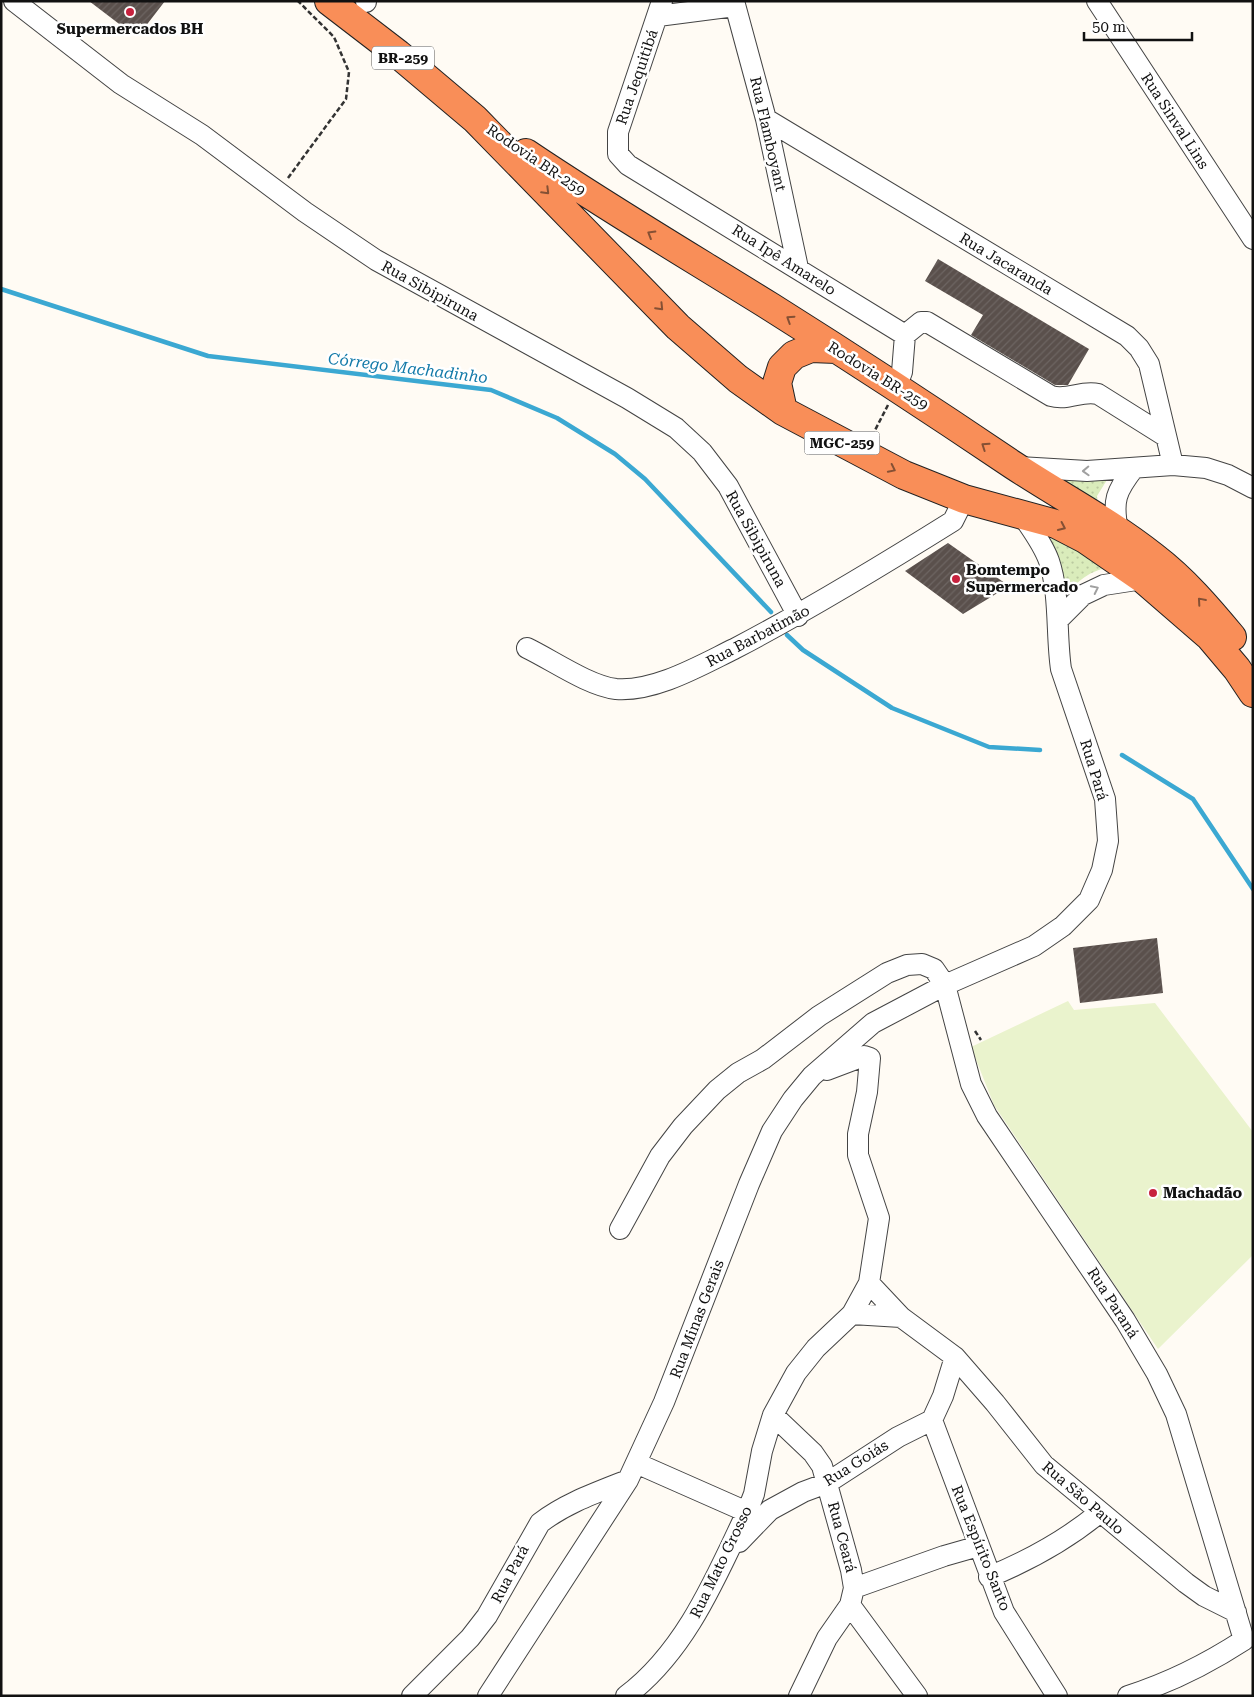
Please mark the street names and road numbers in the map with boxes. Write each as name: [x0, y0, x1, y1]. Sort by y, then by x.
street label: Rua Jequitibá: [612, 27, 662, 127]
road number: BR-259: [372, 46, 434, 70]
street label: Rua Sinval Lins: [1137, 70, 1213, 172]
street label: Rua Flamboyant: [746, 75, 790, 194]
street label: Rodovia BR-259: [483, 120, 589, 200]
street label: Rua Ipê Amarelo: [729, 221, 839, 299]
street label: Rua Jacaranda: [956, 229, 1056, 299]
street label: Rua Sibipiruna: [378, 257, 482, 325]
street label: Rodovia BR-259: [824, 338, 932, 414]
road number: MGC-259: [804, 432, 880, 454]
street label: Rua Sibipiruna: [722, 487, 790, 591]
street label: Rua Barbatimão: [703, 601, 813, 671]
street label: Rua Pará: [1076, 737, 1112, 803]
street label: Rua Minas Gerais: [666, 1257, 728, 1381]
street label: Rua Paraná: [1083, 1264, 1143, 1342]
street label: Rua Goiás: [820, 1436, 892, 1490]
street label: Rua São Paulo: [1038, 1458, 1128, 1538]
street label: Rua Espírito Santo: [948, 1482, 1014, 1614]
street label: Rua Ceará: [824, 1500, 860, 1574]
street label: Rua Mato Grosso: [686, 1503, 756, 1621]
street label: Rua Pará: [487, 1542, 533, 1606]

